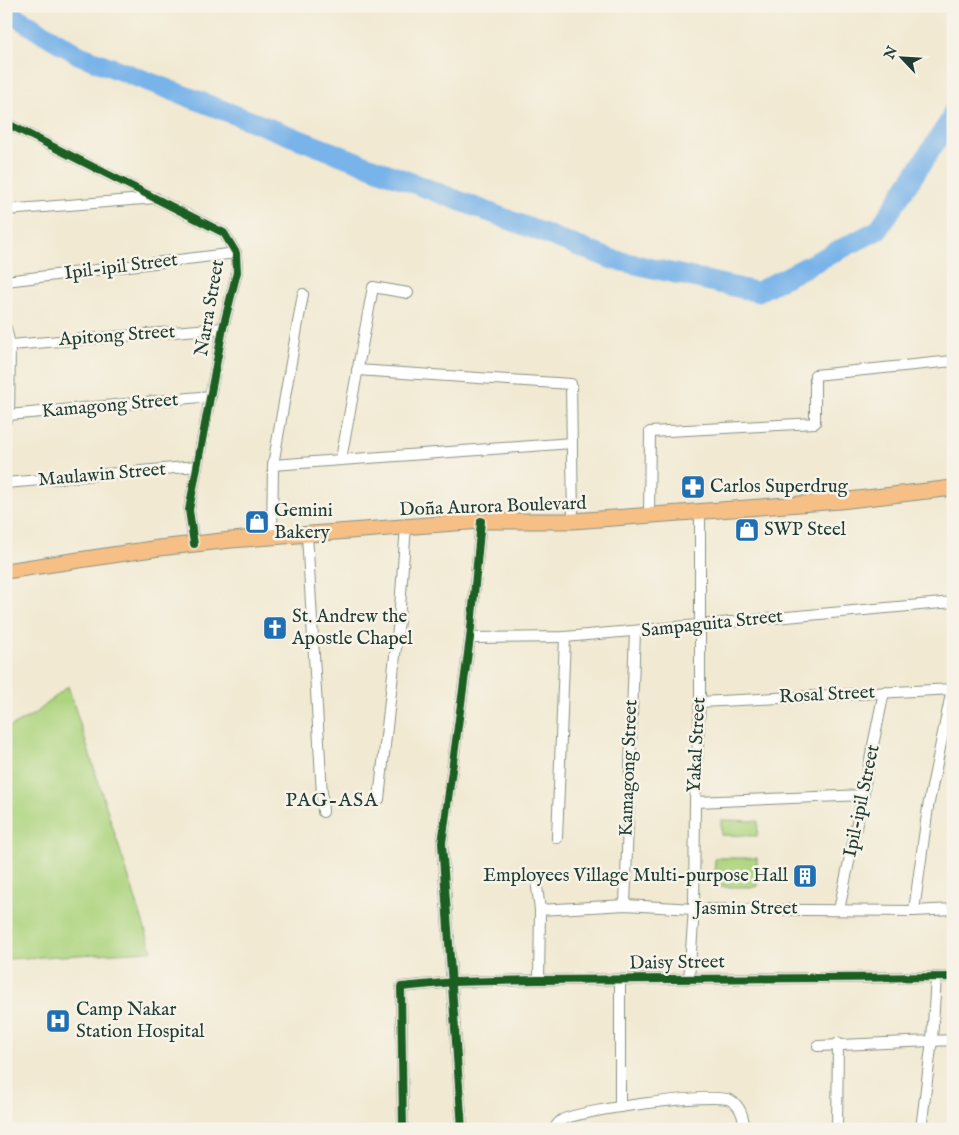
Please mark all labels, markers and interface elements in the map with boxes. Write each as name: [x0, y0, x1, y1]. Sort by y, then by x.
north arrow: [876, 32, 926, 82]
text: N: [880, 44, 902, 63]
street label: Ipil-ipil Street: [63, 248, 180, 286]
street label: Narra Street: [190, 257, 230, 358]
street label: Apitong Street: [57, 320, 176, 352]
street label: Kamagong Street: [41, 388, 180, 424]
street label: Maulawin Street: [37, 457, 167, 493]
pharmacy icon: Carlos Superdrug: [680, 474, 706, 500]
place label: Carlos Superdrug: [710, 475, 848, 499]
street label: Doña Aurora Boulevard: [399, 492, 588, 522]
place label: Gemini Bakery: [274, 499, 333, 545]
shop icon: Gemini Bakery: [244, 509, 270, 535]
shop icon: SWP Steel: [734, 517, 760, 543]
place label: SWP Steel: [764, 518, 847, 542]
place label: St. Andrew the Apostle Chapel: [291, 605, 413, 651]
street label: Sampaguita Street: [640, 605, 785, 643]
church icon: St. Andrew the Apostle Chapel: [262, 615, 288, 641]
street label: Rosal Street: [778, 680, 876, 709]
street label: Yakal Street: [683, 696, 712, 793]
street label: Kamagong Street: [615, 699, 643, 837]
street label: Ipil-ipil Street: [838, 742, 886, 859]
district label: PAG-ASA: [285, 788, 379, 813]
building icon: Employees Village Multi-purpose Hall: [792, 863, 818, 889]
place label: Employees Village Multi-purpose Hall: [483, 864, 789, 888]
street label: Jasmin Street: [692, 897, 798, 921]
street label: Daisy Street: [629, 950, 726, 976]
place label: Camp Nakar Station Hospital: [76, 998, 205, 1044]
hospital icon: Camp Nakar Station Hospital: [45, 1008, 71, 1034]

